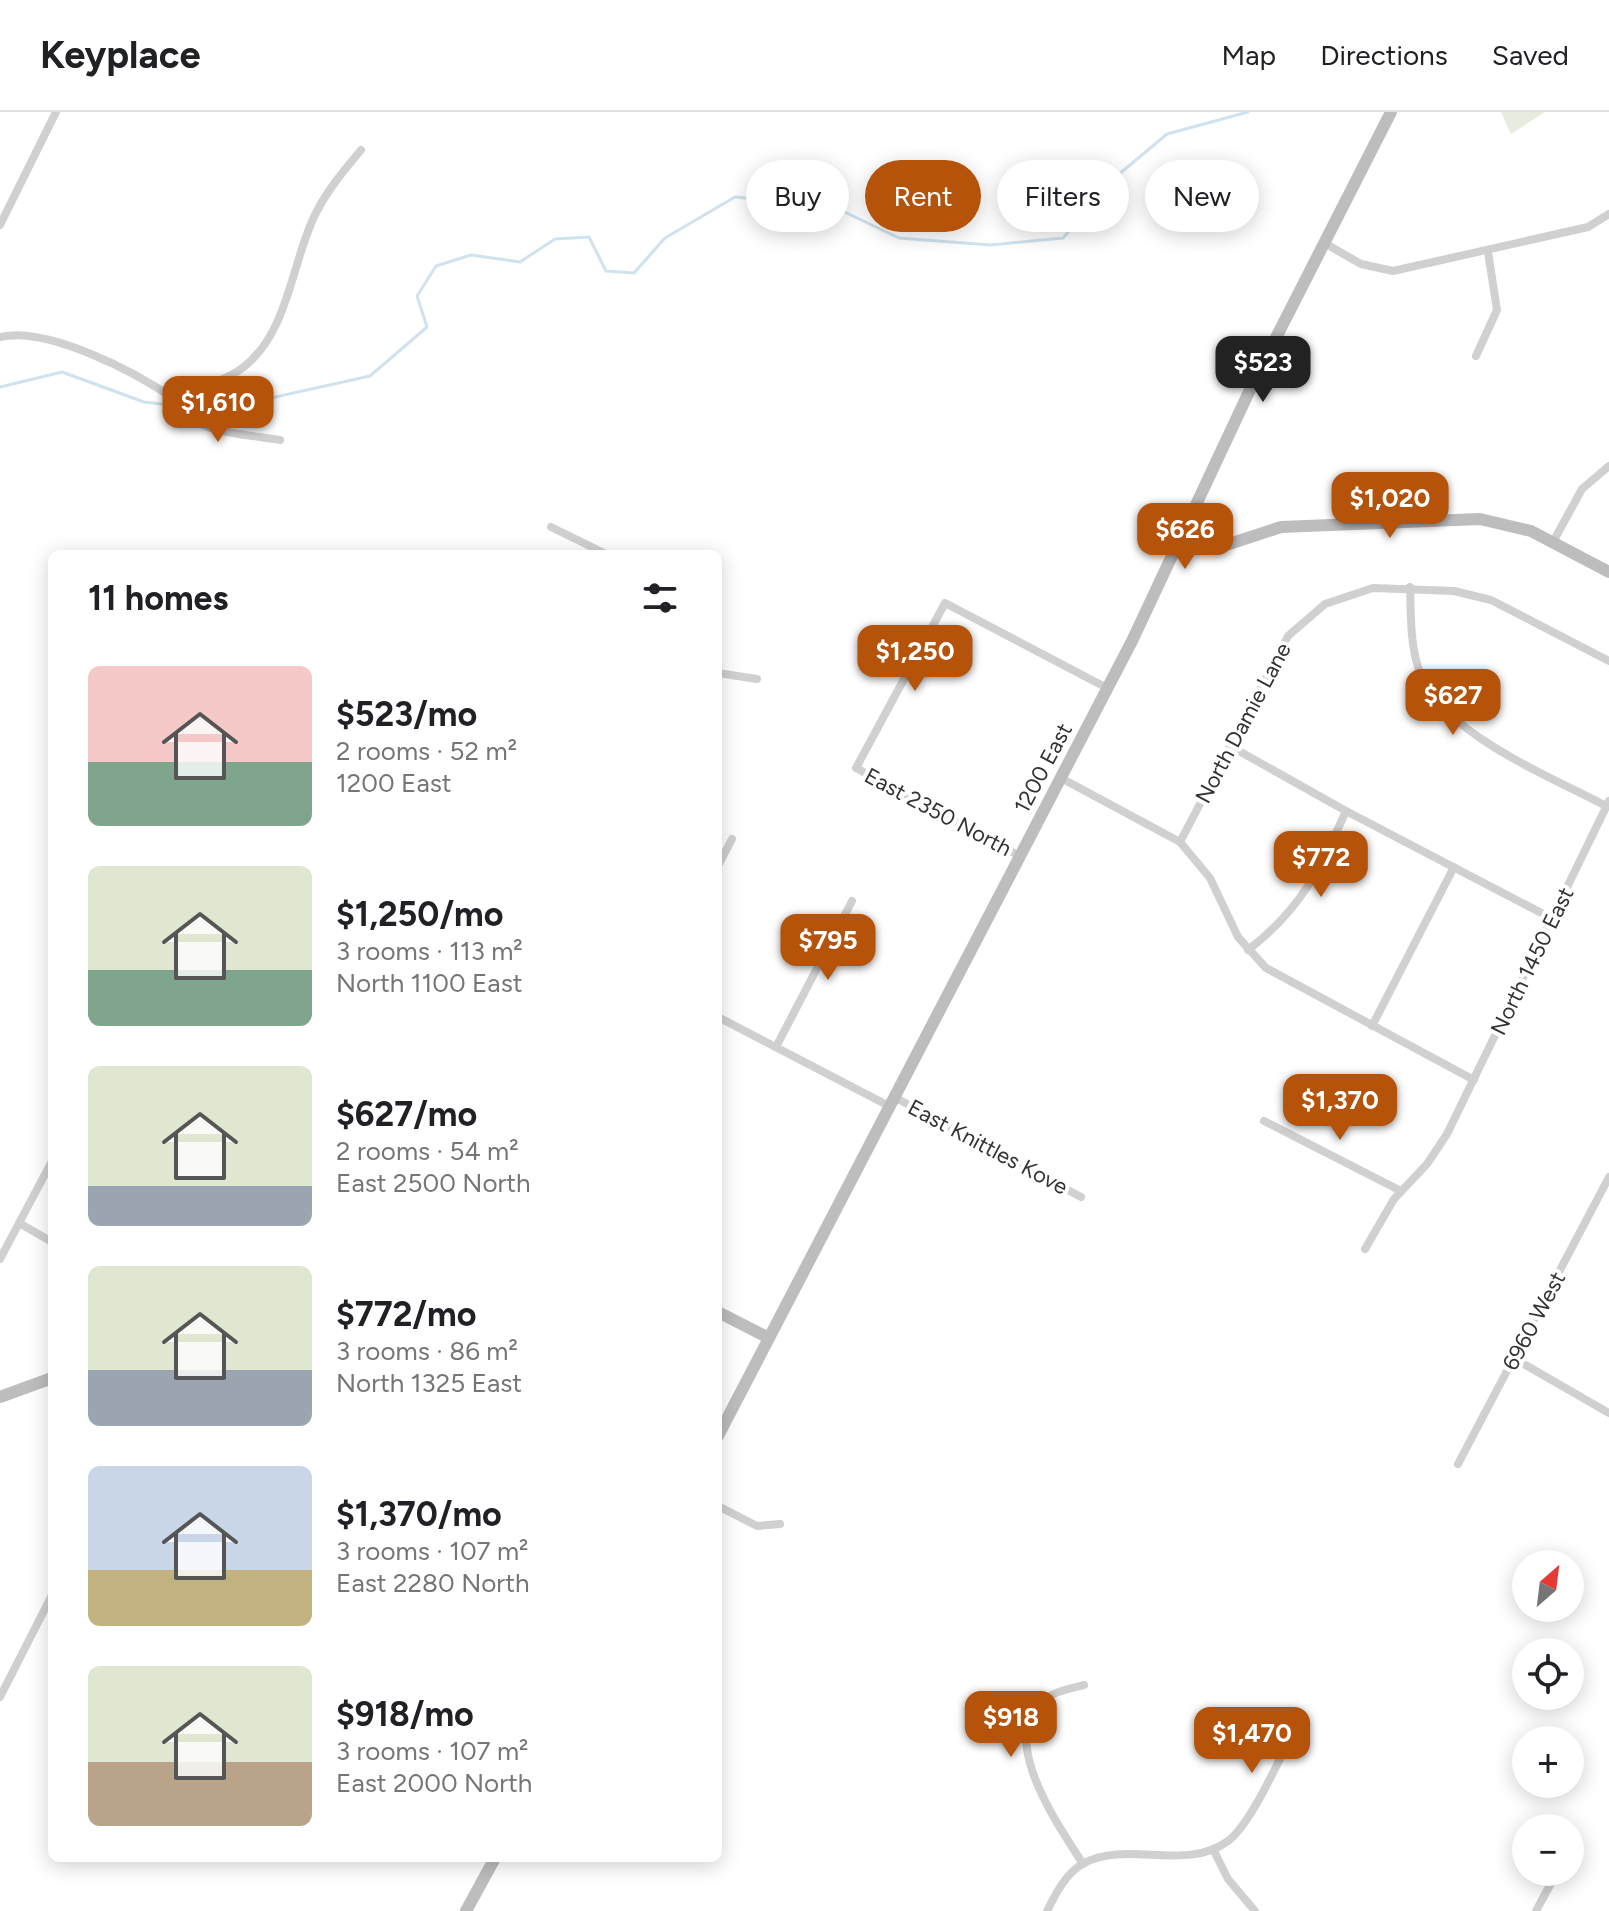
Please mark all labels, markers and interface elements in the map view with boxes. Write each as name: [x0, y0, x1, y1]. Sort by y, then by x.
text: Keyplace: [40, 32, 201, 78]
text: Map: [1222, 38, 1276, 72]
text: Directions: [1320, 38, 1448, 72]
text: Saved: [1492, 38, 1569, 72]
chip: Buy: [746, 160, 849, 232]
chip: Rent: [865, 160, 981, 232]
chip: Filters: [997, 160, 1129, 232]
chip: New: [1145, 160, 1259, 232]
pin: $523: [1216, 336, 1310, 404]
text: $523: [1233, 346, 1293, 378]
pin: $1,610: [153, 376, 283, 444]
text: $1,610: [181, 386, 255, 418]
pin: $1,020: [1325, 472, 1455, 540]
text: $1,020: [1350, 482, 1430, 514]
pin: $626: [1138, 503, 1232, 571]
text: $626: [1155, 513, 1215, 545]
icon: filters: [638, 576, 682, 620]
text: 11 homes: [88, 578, 228, 619]
pin: $1,250: [850, 625, 980, 693]
text: $1,250: [875, 635, 955, 667]
street label: North Damie Lane: [1189, 638, 1297, 808]
pin: $627: [1406, 669, 1500, 737]
text: $627: [1424, 679, 1483, 711]
text: $523/mo: [336, 694, 477, 735]
icon: home: [152, 698, 248, 794]
street label: 1200 East: [1008, 718, 1078, 818]
text: 2 rooms · 52 m²: [336, 735, 517, 767]
street label: East 2350 North: [860, 762, 1016, 862]
text: 1200 East: [336, 767, 452, 799]
pin: $772: [1274, 831, 1368, 899]
text: $772: [1292, 841, 1350, 873]
street label: North 1450 East: [1485, 883, 1579, 1039]
text: $1,250/mo: [336, 894, 503, 935]
icon: home: [152, 898, 248, 994]
pin: $795: [781, 914, 875, 982]
text: $795: [798, 924, 858, 956]
text: 3 rooms · 113 m²: [336, 935, 523, 967]
text: North 1100 East: [336, 967, 523, 999]
pin: $1,370: [1275, 1074, 1405, 1142]
text: $1,370: [1301, 1084, 1379, 1116]
text: $627/mo: [336, 1094, 477, 1135]
street label: East Knittles Kove: [903, 1094, 1073, 1200]
icon: home: [152, 1098, 248, 1194]
text: 2 rooms · 54 m²: [336, 1135, 519, 1167]
text: East 2500 North: [336, 1167, 531, 1199]
street label: 6960 West: [1497, 1267, 1571, 1375]
text: $772/mo: [336, 1294, 476, 1335]
icon: home: [152, 1298, 248, 1394]
text: 3 rooms · 86 m²: [336, 1335, 518, 1367]
text: North 1325 East: [336, 1367, 522, 1399]
text: $1,370/mo: [336, 1494, 502, 1535]
icon: home: [152, 1498, 248, 1594]
text: 3 rooms · 107 m²: [336, 1535, 529, 1567]
north arrow: [1512, 1550, 1584, 1622]
map controls: [1512, 1550, 1584, 1886]
text: East 2280 North: [336, 1567, 529, 1599]
button: locate: [1512, 1638, 1584, 1710]
pin: $918: [964, 1691, 1058, 1759]
text: $918/mo: [336, 1694, 474, 1735]
icon: home: [152, 1698, 248, 1794]
text: $918: [983, 1701, 1039, 1733]
pin: $1,470: [1187, 1707, 1317, 1775]
text: $1,470: [1212, 1717, 1292, 1749]
button: +: [1512, 1726, 1584, 1798]
text: 3 rooms · 107 m²: [336, 1735, 529, 1767]
text: East 2000 North: [336, 1767, 532, 1799]
button: −: [1512, 1814, 1584, 1886]

